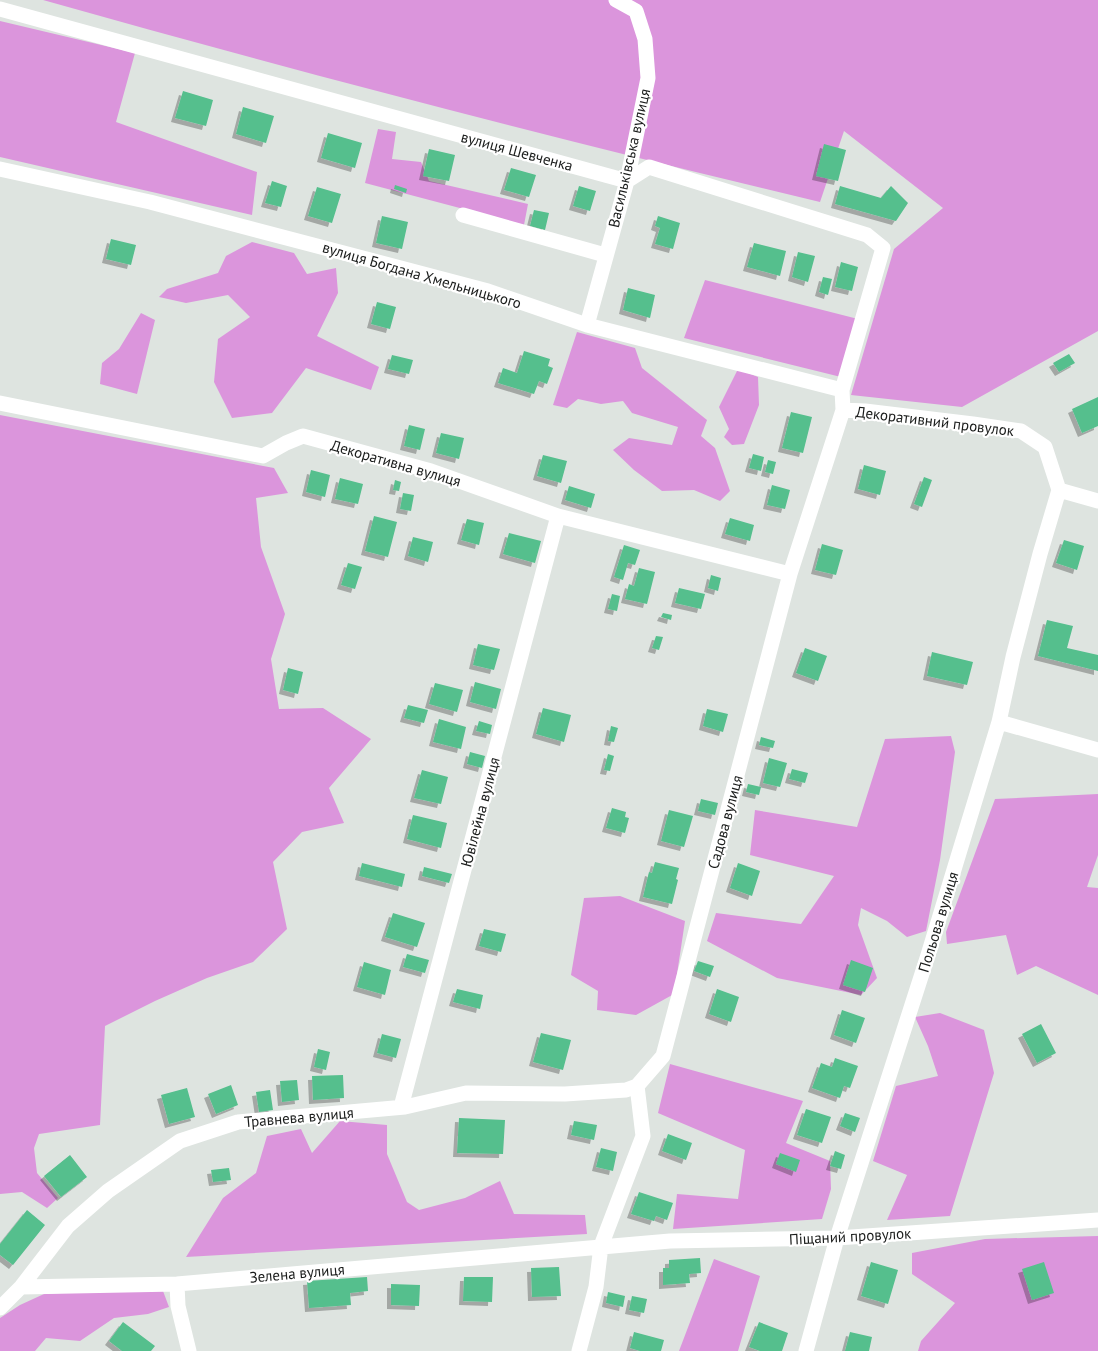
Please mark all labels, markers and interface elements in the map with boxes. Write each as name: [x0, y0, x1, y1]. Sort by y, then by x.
street label: Васильківська вулиця: [604, 87, 654, 229]
street label: вулиця Шевченка: [459, 127, 575, 175]
street label: вулиця Богдана Хмельницького: [320, 237, 524, 313]
street label: Декоративний провулок: [855, 402, 1016, 440]
street label: Декоративна вулиця: [329, 435, 463, 491]
street label: Ювілейна вулиця: [456, 755, 504, 869]
street label: Садова вулиця: [703, 773, 747, 871]
street label: Польова вулиця: [914, 869, 962, 975]
street label: Травнева вулиця: [244, 1103, 354, 1131]
street label: Піщаний провулок: [788, 1223, 912, 1249]
street label: Зелена вулиця: [249, 1259, 345, 1287]

